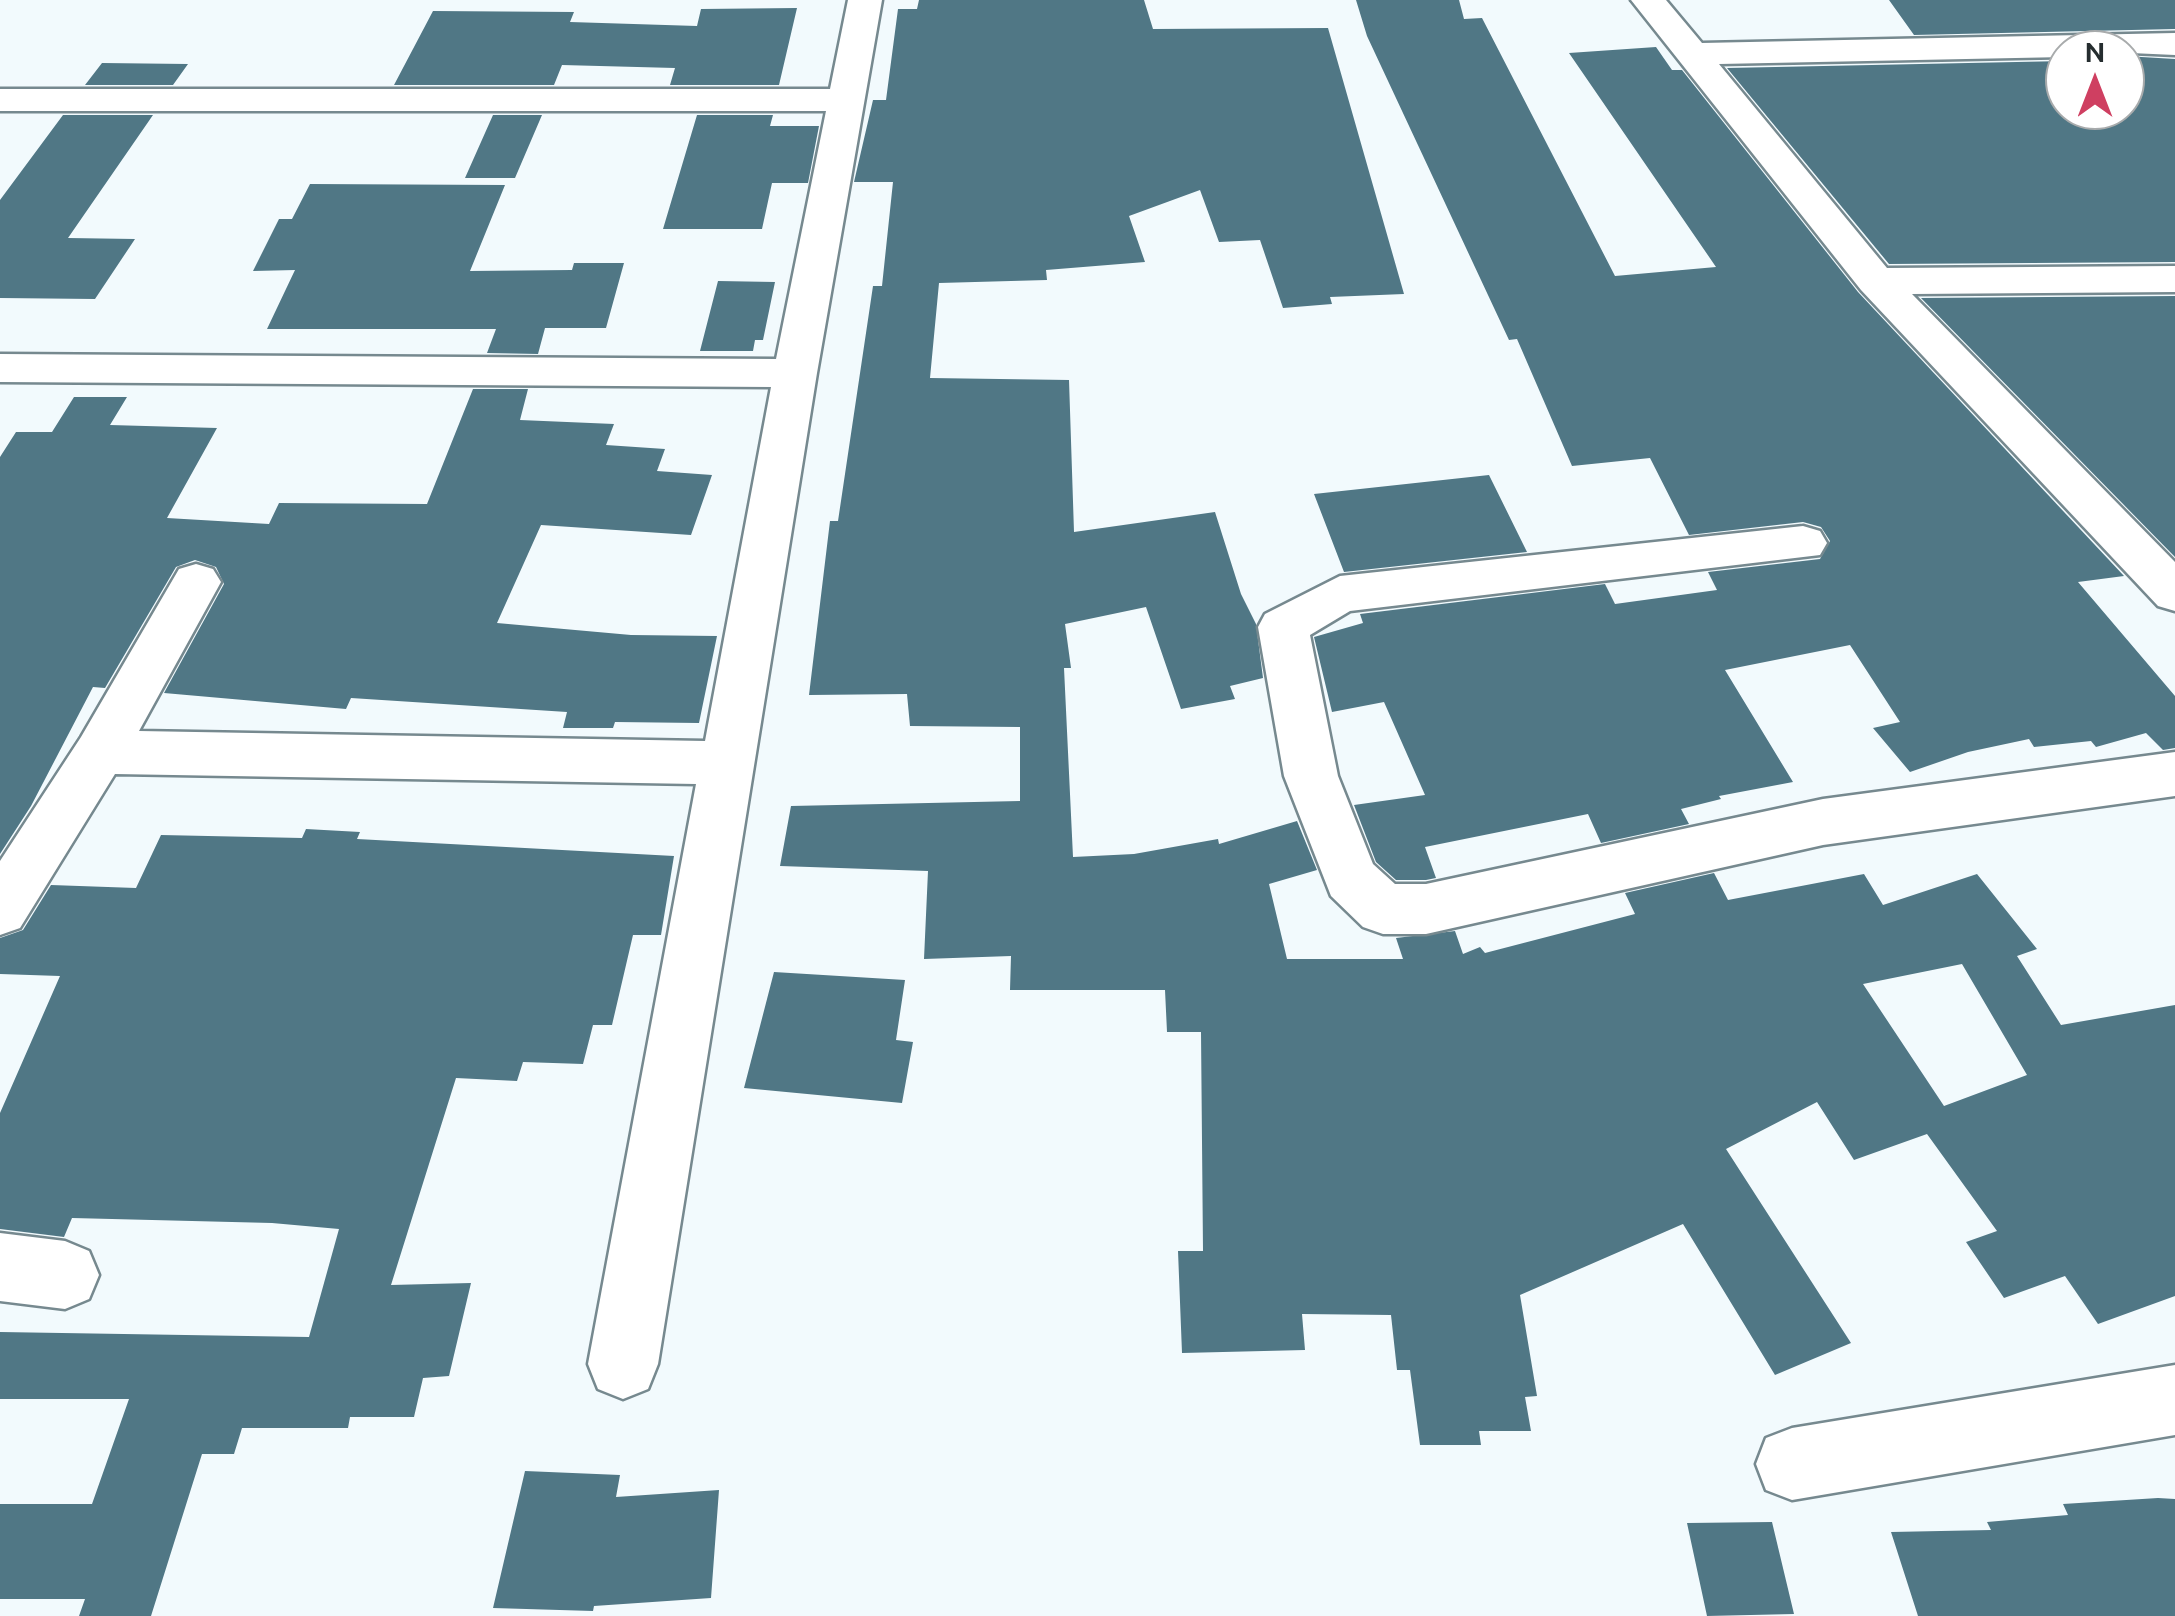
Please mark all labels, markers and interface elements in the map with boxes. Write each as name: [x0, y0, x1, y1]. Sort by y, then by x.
north arrow: [2045, 30, 2145, 130]
text: N: [2085, 36, 2105, 67]

